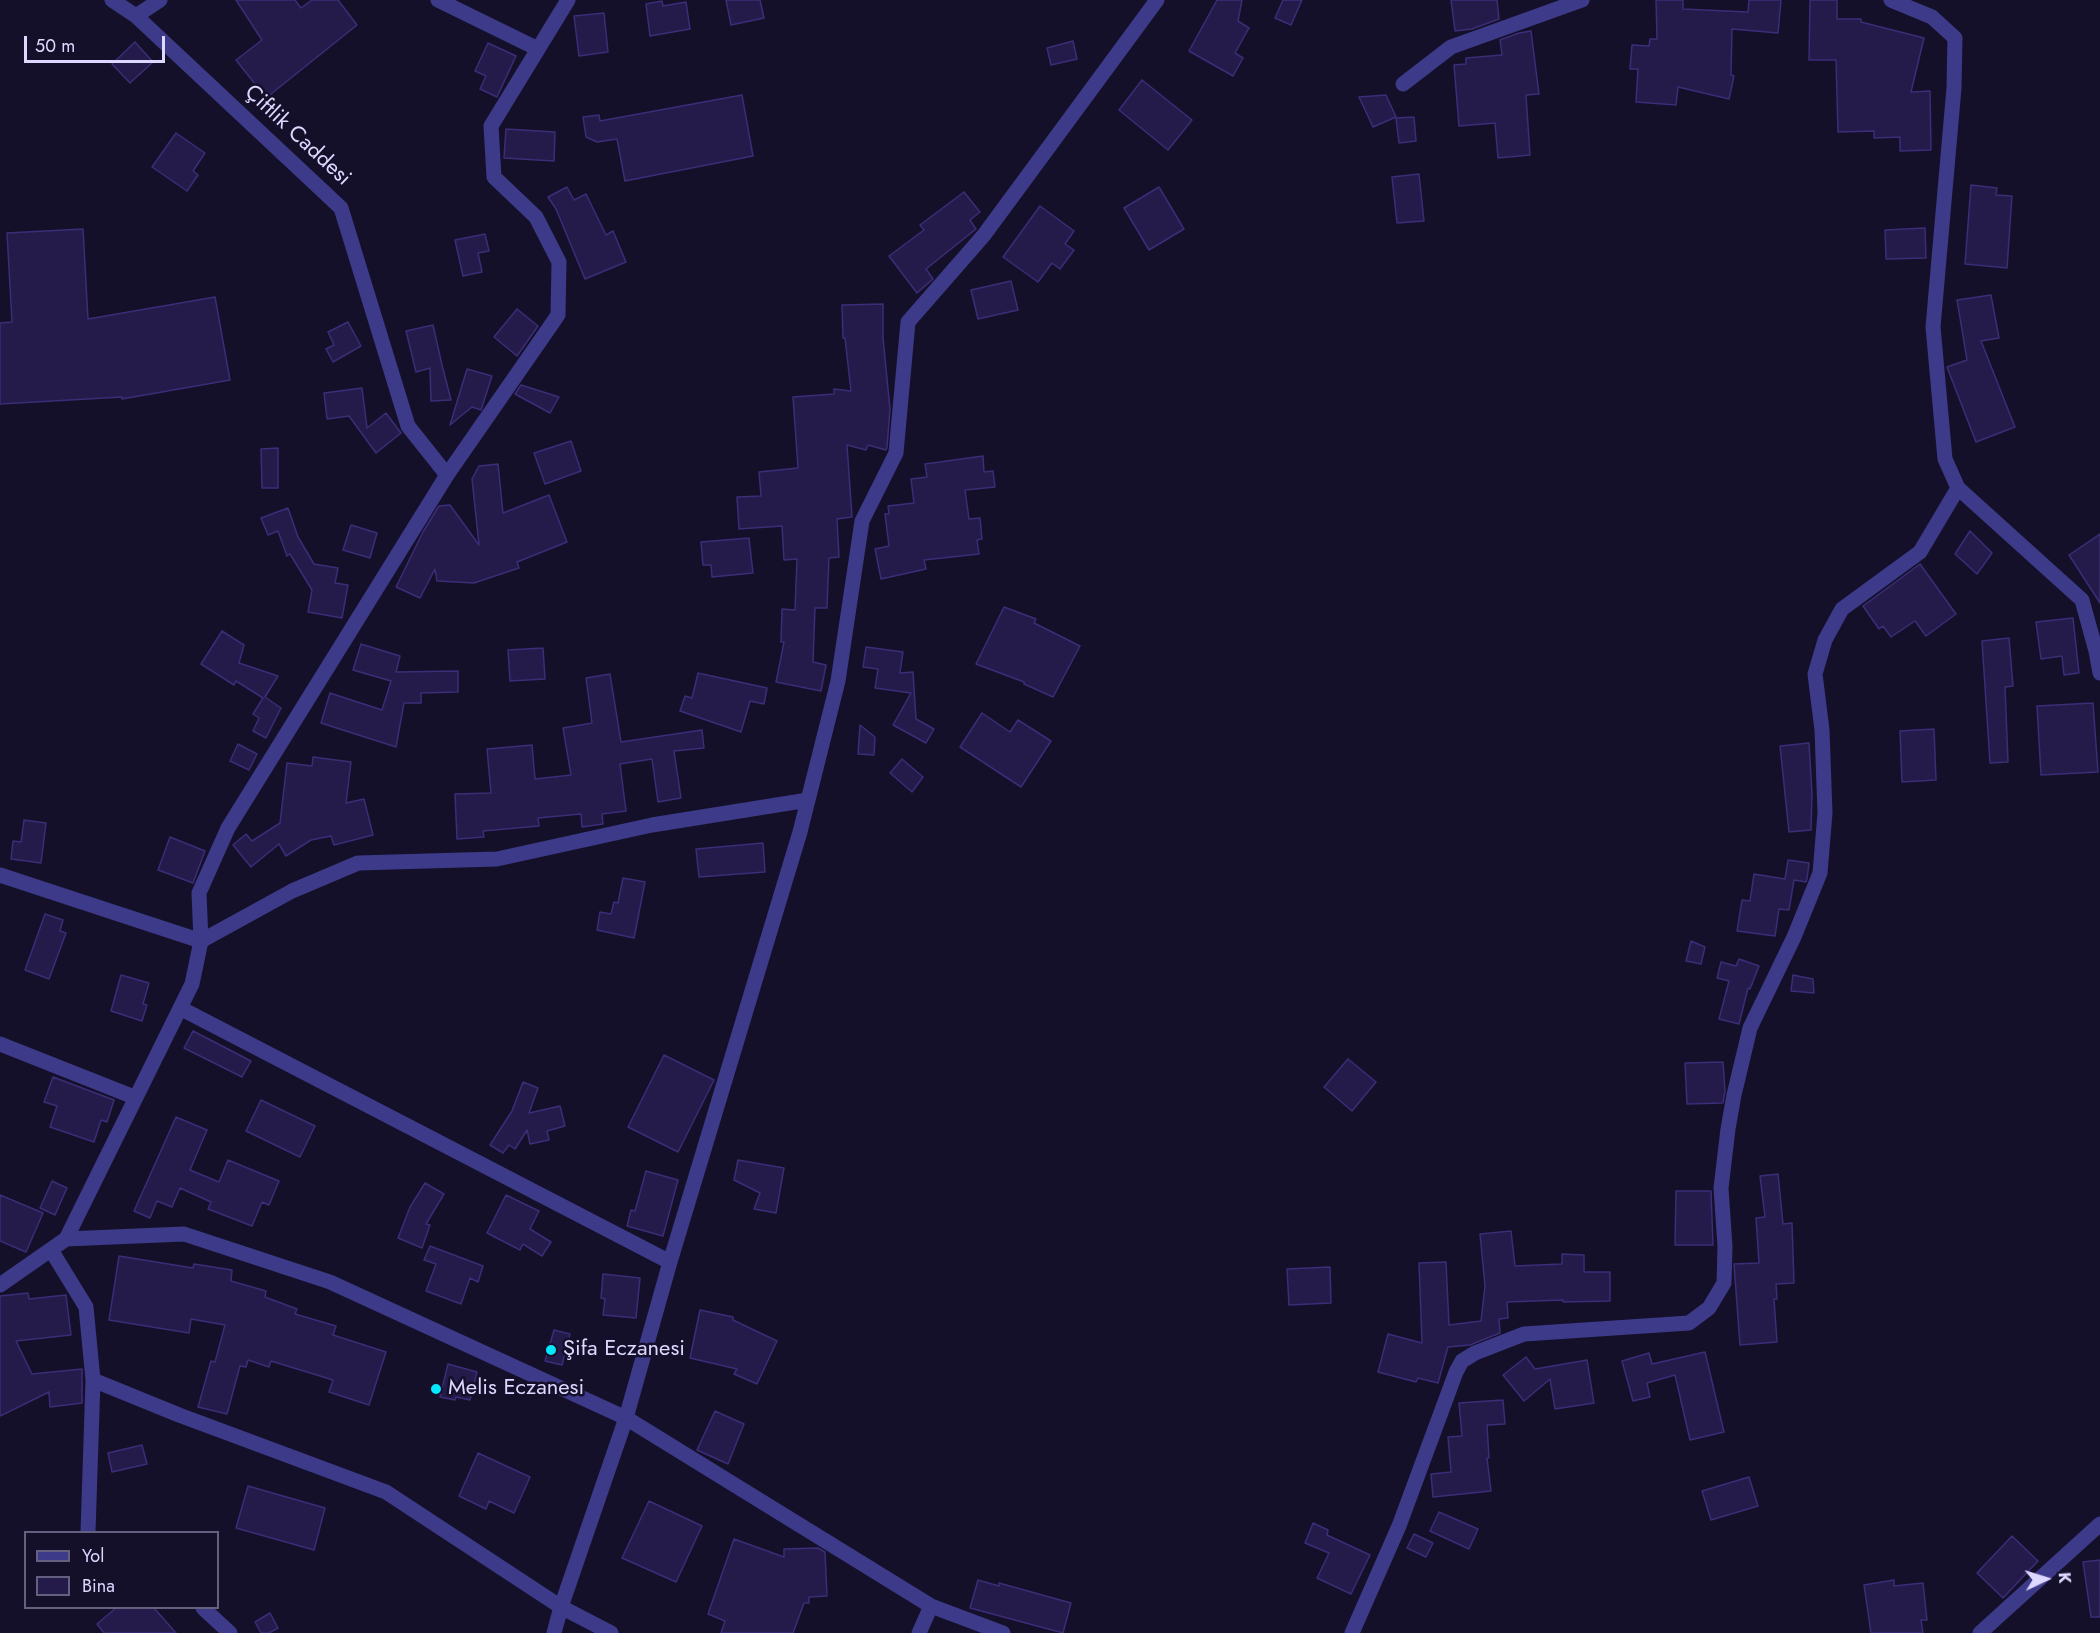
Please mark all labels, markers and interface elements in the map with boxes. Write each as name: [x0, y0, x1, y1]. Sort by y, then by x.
scale bar: [27, 24, 168, 62]
text: 50 m: [35, 33, 75, 59]
street label: Çiftlik Caddesi: [238, 80, 356, 192]
place label: Şifa Eczanesi: [563, 1337, 685, 1363]
marker: Şifa Eczanesi: [544, 1343, 558, 1357]
place label: Melis Eczanesi: [448, 1376, 584, 1402]
marker: Melis Eczanesi: [429, 1382, 443, 1396]
legend: [24, 1531, 219, 1609]
text: Yol: [82, 1543, 104, 1569]
north arrow: [2016, 1549, 2076, 1609]
text: K: [2053, 1571, 2076, 1584]
text: Bina: [82, 1573, 115, 1599]

